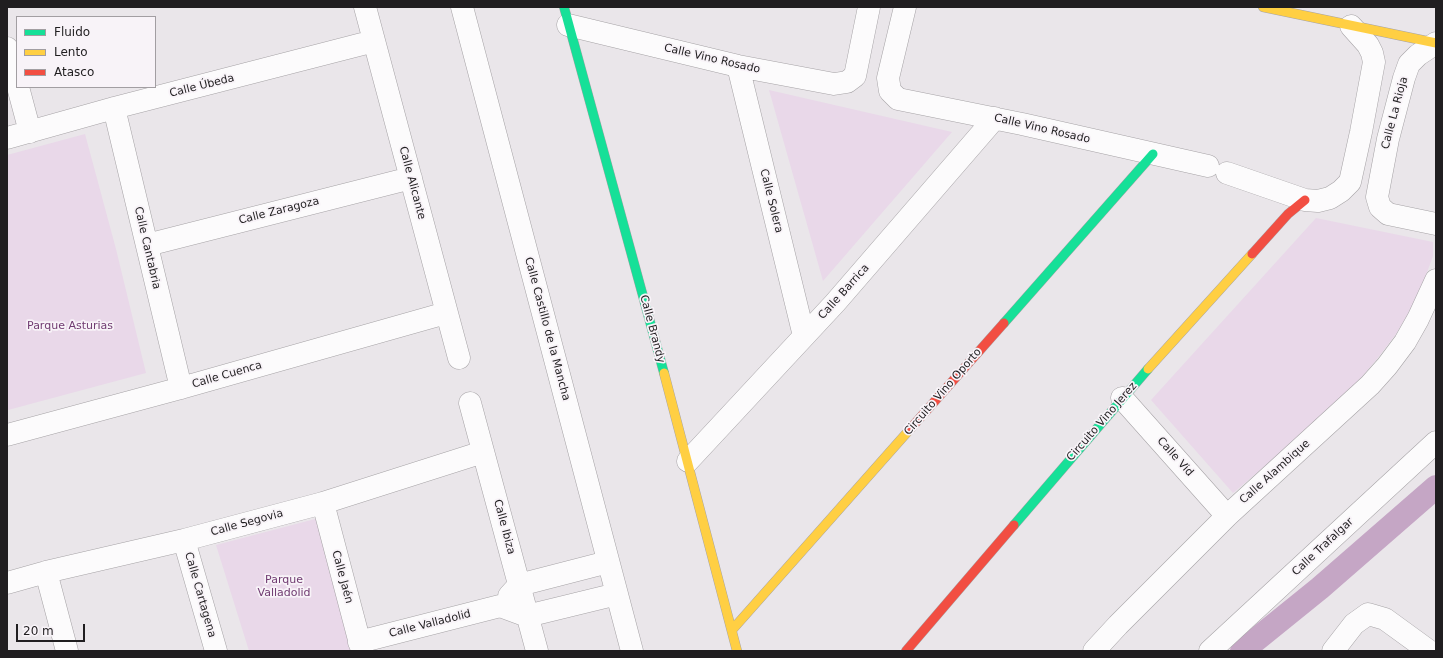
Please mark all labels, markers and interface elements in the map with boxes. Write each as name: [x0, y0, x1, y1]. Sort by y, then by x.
legend: [16, 16, 156, 88]
text: Fluido: [54, 25, 90, 39]
street label: Calle Vino Rosado: [663, 42, 761, 76]
text: Lento: [54, 45, 88, 59]
text: Atasco: [54, 65, 94, 79]
street label: Calle Úbeda: [168, 72, 236, 100]
street label: Calle La Rioja: [1379, 75, 1411, 151]
street label: Calle Vino Rosado: [993, 112, 1091, 146]
street label: Calle Alicante: [396, 145, 428, 221]
street label: Calle Solera: [757, 168, 785, 234]
street label: Calle Zaragoza: [237, 195, 321, 227]
street label: Calle Cantabria: [131, 205, 163, 291]
street label: Calle Castillo de la Mancha: [521, 256, 573, 402]
street label: Calle Barrica: [816, 262, 872, 322]
street label: Calle Brandy: [637, 293, 667, 365]
park label: Parque Asturias: [27, 319, 113, 333]
street label: Circuito Vino Oporto: [902, 346, 984, 438]
street label: Calle Cuenca: [191, 359, 263, 391]
street label: Circuito Vino Jerez: [1064, 380, 1140, 464]
street label: Calle Vid: [1154, 435, 1196, 479]
street label: Calle Alambique: [1237, 437, 1313, 507]
street label: Calle Ibiza: [490, 498, 518, 556]
street label: Calle Segovia: [209, 507, 285, 539]
street label: Calle Trafalgar: [1290, 515, 1356, 579]
street label: Calle Jaén: [329, 549, 355, 605]
street label: Calle Cartagena: [181, 551, 219, 639]
park label: Parque Valladolid: [257, 573, 311, 599]
street label: Calle Valladolid: [388, 607, 472, 641]
scale bar: [18, 616, 87, 642]
text: 20 m: [23, 624, 54, 638]

